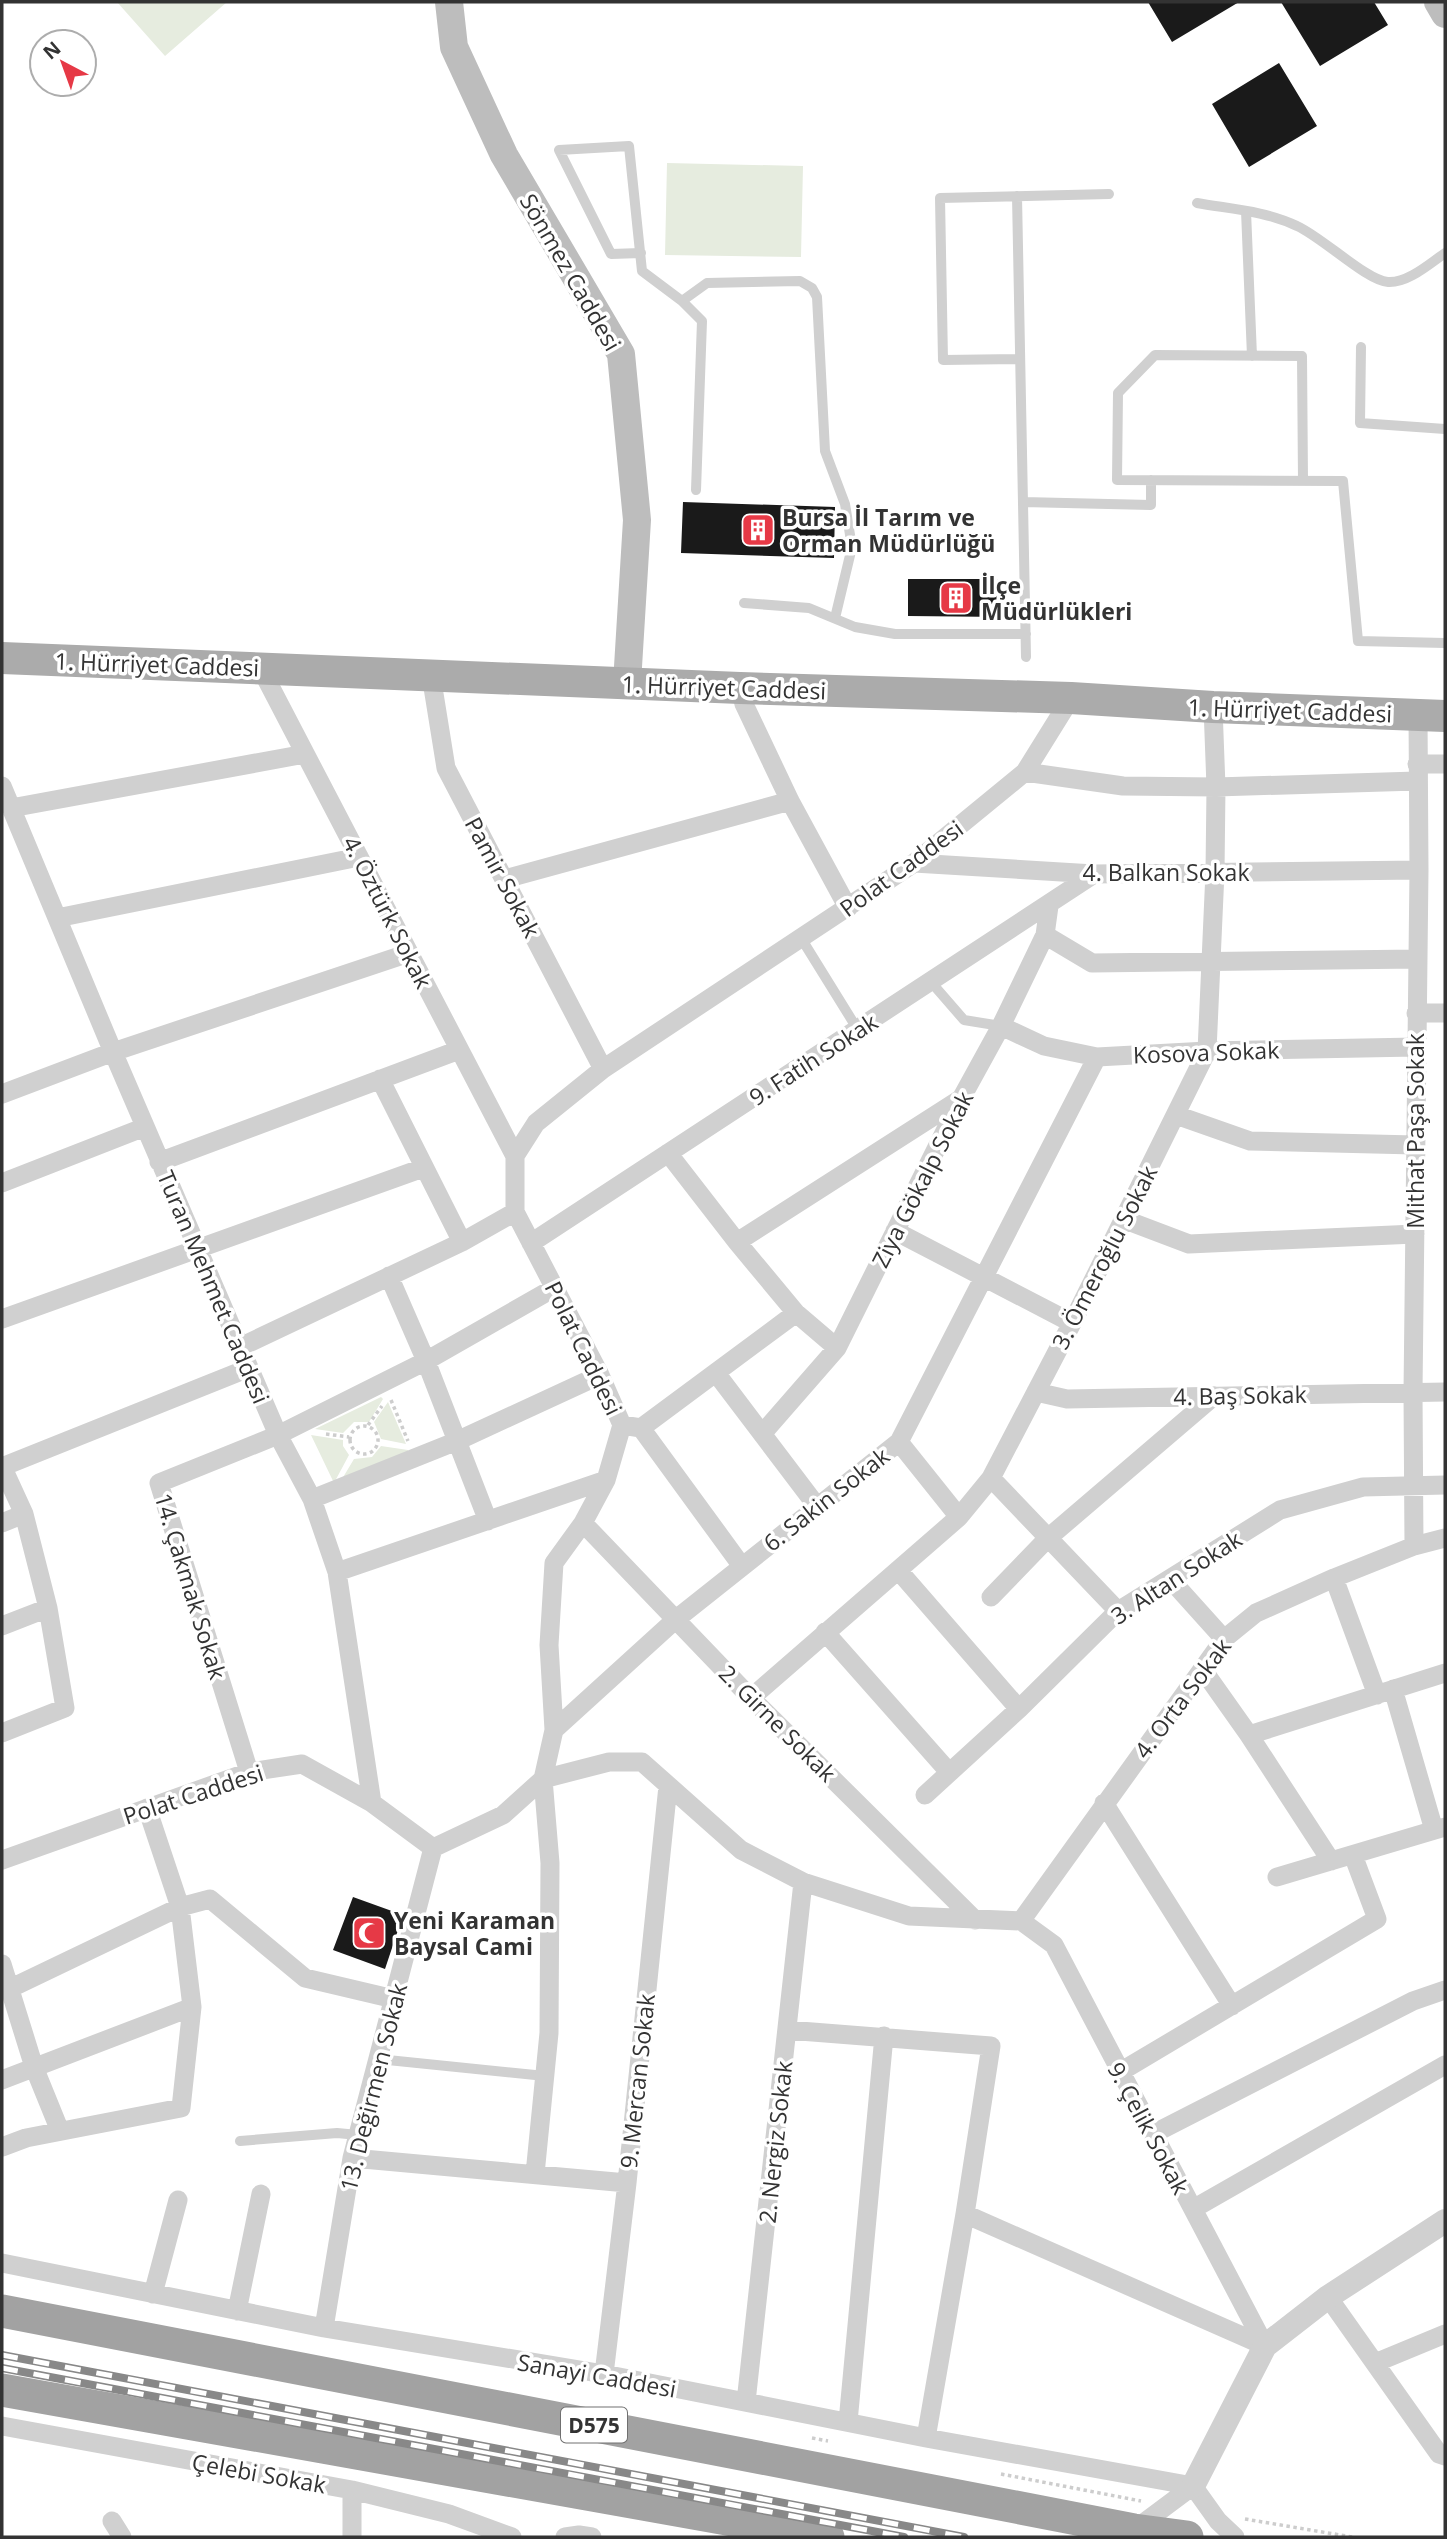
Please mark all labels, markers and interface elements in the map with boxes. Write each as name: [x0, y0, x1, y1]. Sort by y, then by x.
north arrow: [28, 28, 98, 98]
text: N: [37, 35, 66, 65]
street label: Sönmez Caddesi: [513, 188, 629, 356]
place label: Bursa İl Tarım ve Orman Müdürlüğü: [782, 501, 995, 559]
building icon: Bursa İl Tarım ve Orman Müdürlüğü: [739, 511, 777, 549]
place label: İlçe Müdürlükleri: [981, 569, 1132, 627]
building icon: İlçe Müdürlükleri: [937, 579, 975, 617]
street label: 1. Hürriyet Caddesi: [54, 644, 260, 684]
street label: 1. Hürriyet Caddesi: [621, 667, 827, 707]
street label: 1. Hürriyet Caddesi: [1187, 690, 1393, 730]
street label: Pamir Sokak: [458, 811, 548, 943]
street label: Polat Caddesi: [833, 812, 969, 924]
street label: 4. Öztürk Sokak: [336, 830, 440, 994]
street label: 4. Balkan Sokak: [1083, 856, 1249, 888]
street label: 9. Fatih Sokak: [743, 1005, 883, 1113]
street label: Kosova Sokak: [1132, 1033, 1280, 1071]
street label: Mithat Paşa Sokak: [1399, 1033, 1431, 1229]
street label: Ziya Gökalp Sokak: [864, 1085, 980, 1273]
street label: 3. Ömeroğlu Sokak: [1044, 1160, 1164, 1354]
street label: Turan Mehmet Caddesi: [150, 1166, 278, 1408]
street label: Polat Caddesi: [538, 1276, 630, 1420]
street label: 4. Baş Sokak: [1173, 1378, 1307, 1412]
street label: 6. Sakin Sokak: [756, 1440, 896, 1558]
street label: 14. Çakmak Sokak: [147, 1489, 235, 1683]
street label: 3. Altan Sokak: [1104, 1523, 1248, 1631]
street label: 4. Orta Sokak: [1126, 1631, 1238, 1765]
street label: 2. Girne Sokak: [712, 1657, 844, 1789]
street label: Polat Caddesi: [119, 1756, 267, 1832]
place label: Yeni Karaman Baysal Cami: [394, 1904, 555, 1962]
mosque icon: Yeni Karaman Baysal Cami: [350, 1914, 388, 1952]
street label: 13. Değirmen Sokak: [332, 1980, 414, 2194]
street label: 9. Mercan Sokak: [612, 1992, 662, 2170]
street label: 9. Çelik Sokak: [1101, 2056, 1197, 2200]
street label: 2. Nergiz Sokak: [751, 2059, 799, 2225]
street label: Sanayi Caddesi: [515, 2345, 679, 2405]
road number: D575: [561, 2408, 627, 2442]
street label: Çelebi Sokak: [190, 2445, 328, 2501]

